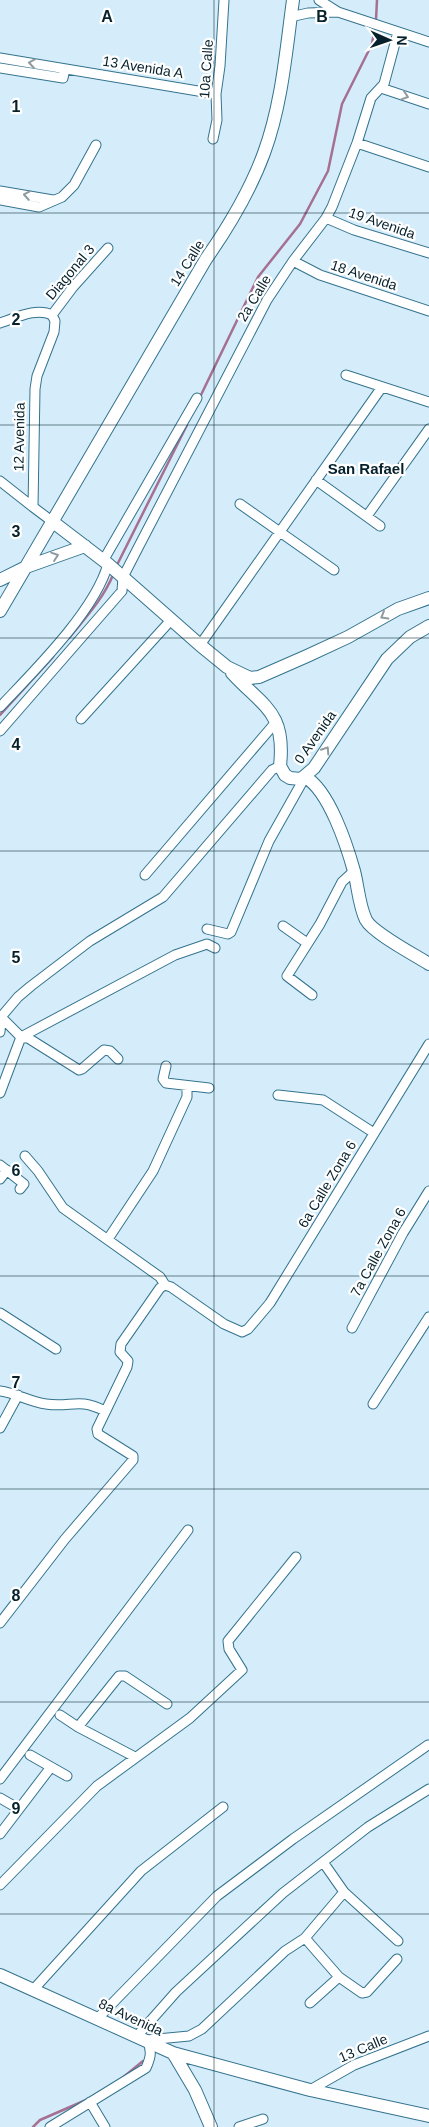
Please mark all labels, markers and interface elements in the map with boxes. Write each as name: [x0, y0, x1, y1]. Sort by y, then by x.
text: A: [101, 8, 113, 25]
text: B: [316, 8, 328, 25]
north arrow: [364, 15, 414, 65]
text: N: [394, 35, 410, 46]
street label: 10a Calle: [196, 39, 216, 99]
street label: 13 Avenida A: [102, 53, 185, 81]
one-way arrow: [28, 59, 37, 69]
one-way arrow: [400, 90, 409, 100]
text: 1: [12, 98, 21, 115]
one-way arrow: [22, 191, 31, 201]
street label: 19 Avenida: [347, 204, 417, 242]
street label: 14 Calle: [167, 237, 208, 289]
street label: Diagonal 3: [42, 241, 98, 303]
street label: 18 Avenida: [329, 257, 399, 293]
street label: 2a Calle: [234, 272, 274, 324]
text: 2: [12, 311, 21, 328]
street label: 12 Avenida: [10, 402, 28, 472]
district label: San Rafael: [328, 460, 404, 477]
text: 3: [12, 523, 21, 540]
one-way arrow: [51, 552, 59, 562]
one-way arrow: [380, 610, 389, 620]
street label: 0 Avenida: [291, 707, 339, 767]
text: 4: [12, 736, 21, 753]
one-way arrow: [320, 747, 329, 756]
text: 5: [12, 949, 21, 966]
street label: 6a Calle Zona 6: [295, 1137, 359, 1230]
text: 6: [12, 1162, 21, 1179]
street label: 7a Calle Zona 6: [347, 1205, 409, 1299]
text: 7: [12, 1374, 21, 1391]
text: 8: [12, 1587, 21, 1604]
text: 9: [12, 1800, 21, 1817]
street label: 8a Avenida: [96, 1995, 166, 2039]
street label: 13 Calle: [336, 2031, 390, 2065]

